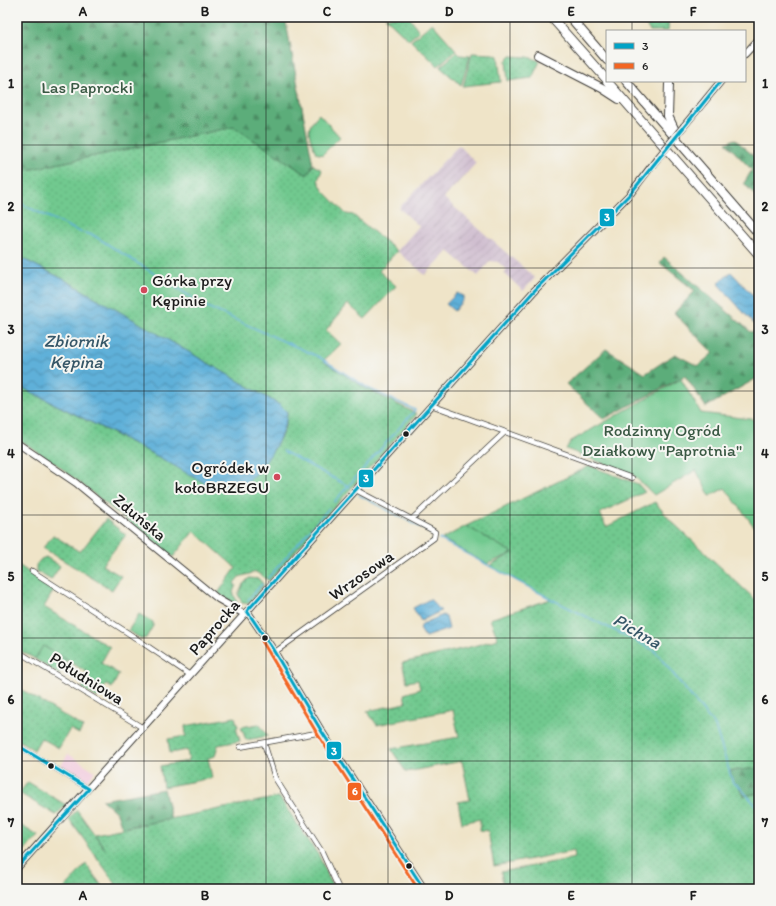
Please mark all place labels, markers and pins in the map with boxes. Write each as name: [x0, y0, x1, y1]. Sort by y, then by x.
place label: Górka przy Kępinie: [152, 270, 232, 310]
marker: Górka przy Kępinie: [139, 285, 149, 295]
unlabelled marker: [401, 429, 411, 439]
place label: Ogródek w kołoBRZEGU: [175, 457, 269, 497]
marker: Ogródek w kołoBRZEGU: [272, 472, 282, 482]
unlabelled marker: [260, 633, 270, 643]
unlabelled marker: [46, 761, 56, 771]
unlabelled marker: [404, 861, 414, 871]

